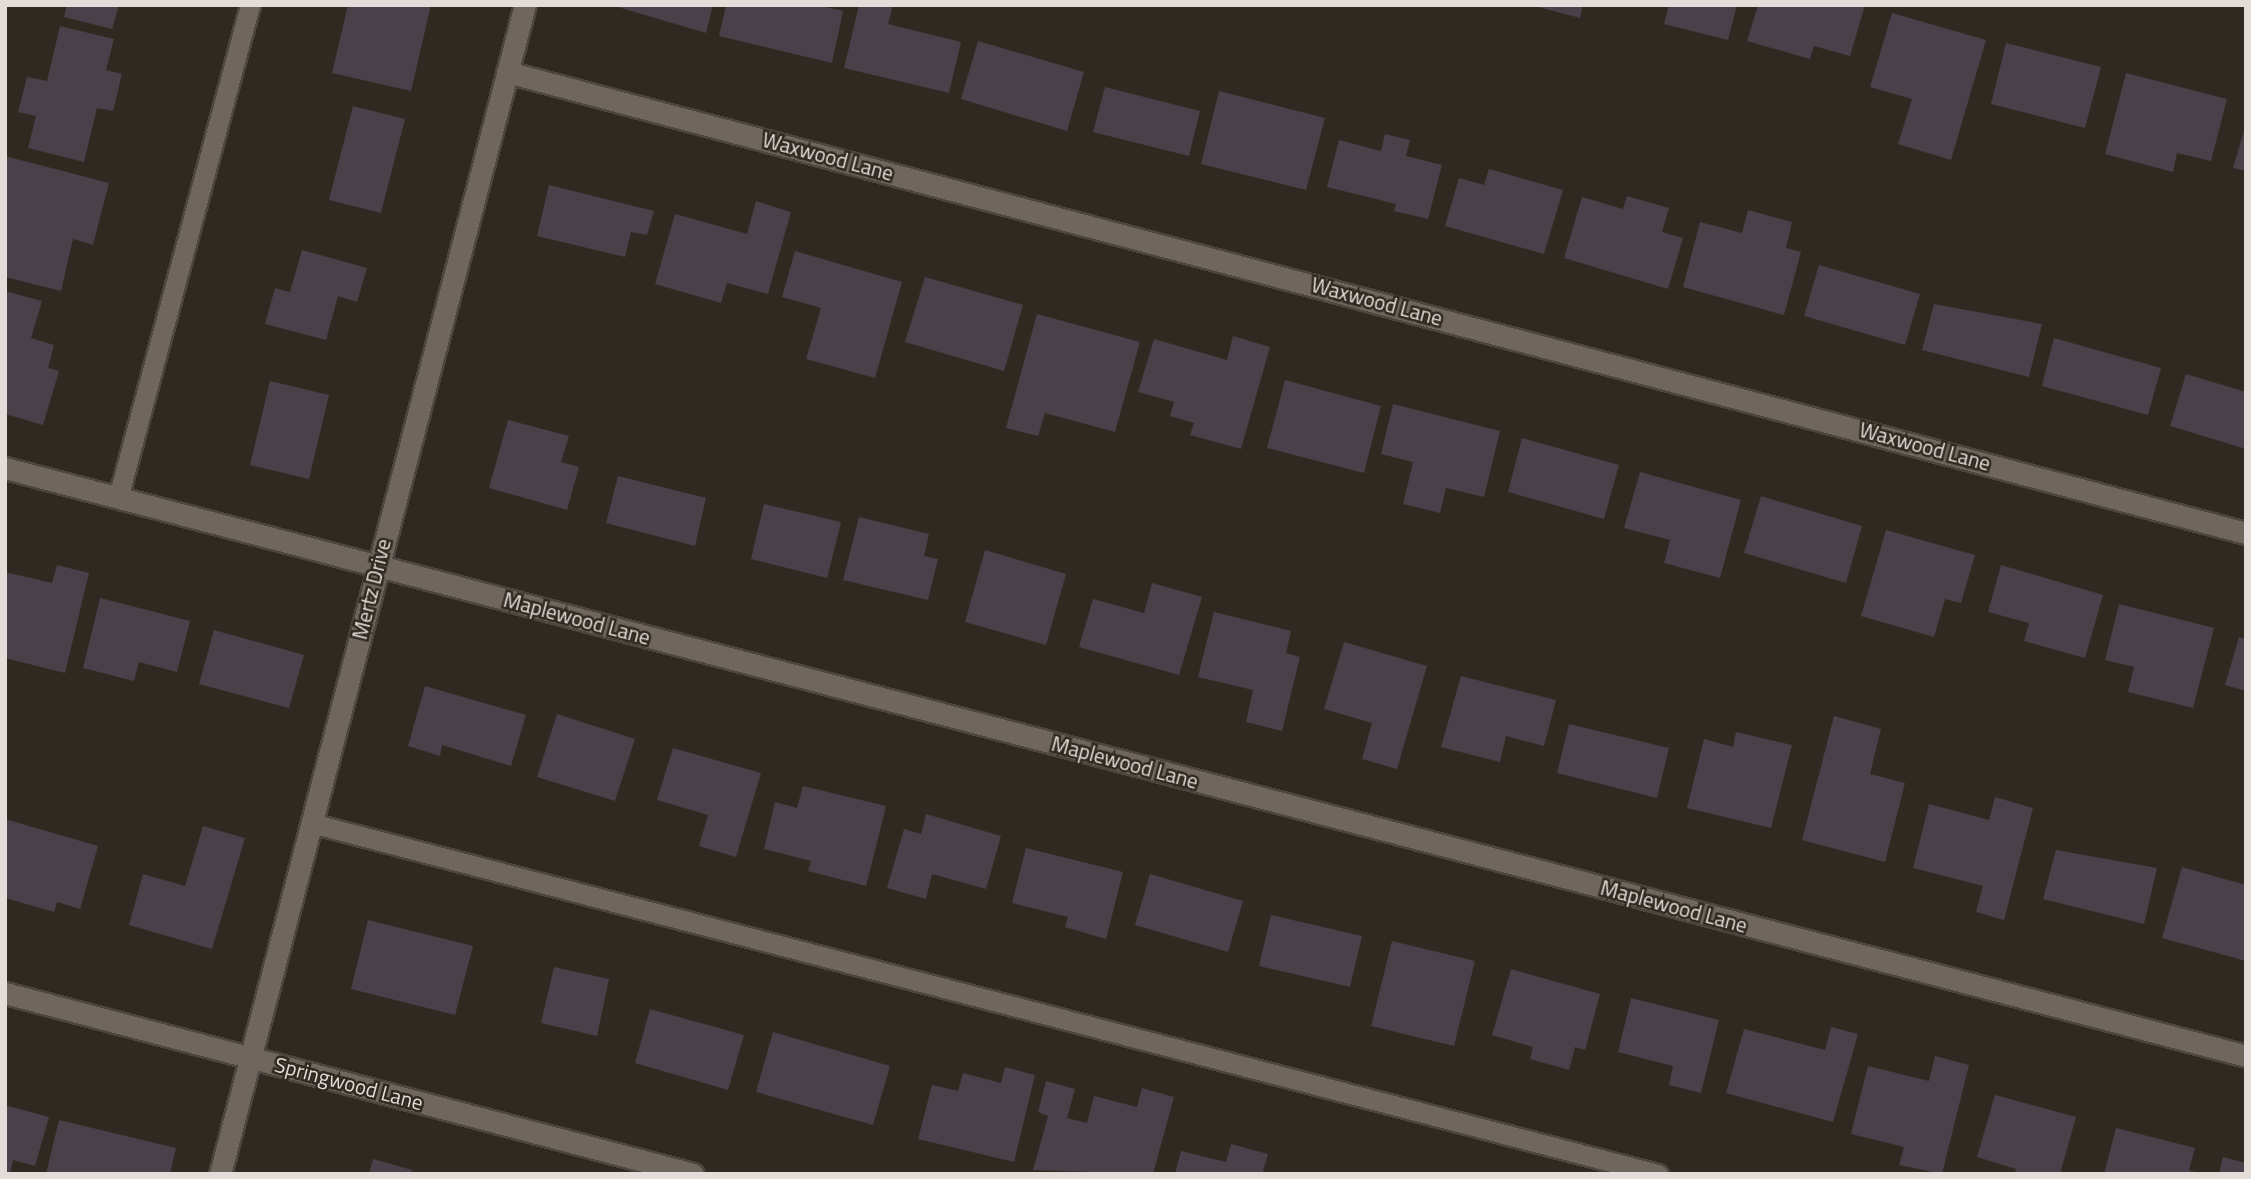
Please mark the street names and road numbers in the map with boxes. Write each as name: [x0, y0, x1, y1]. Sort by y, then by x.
street label: Waxwood Lane: [760, 126, 896, 186]
street label: Waxwood Lane: [1309, 271, 1445, 331]
street label: Waxwood Lane: [1857, 416, 1993, 476]
street label: Mertz Drive: [346, 536, 396, 642]
street label: Maplewood Lane: [501, 586, 653, 650]
street label: Maplewood Lane: [1049, 730, 1201, 794]
street label: Maplewood Lane: [1598, 874, 1750, 938]
street label: Springwood Lane: [272, 1051, 426, 1115]

